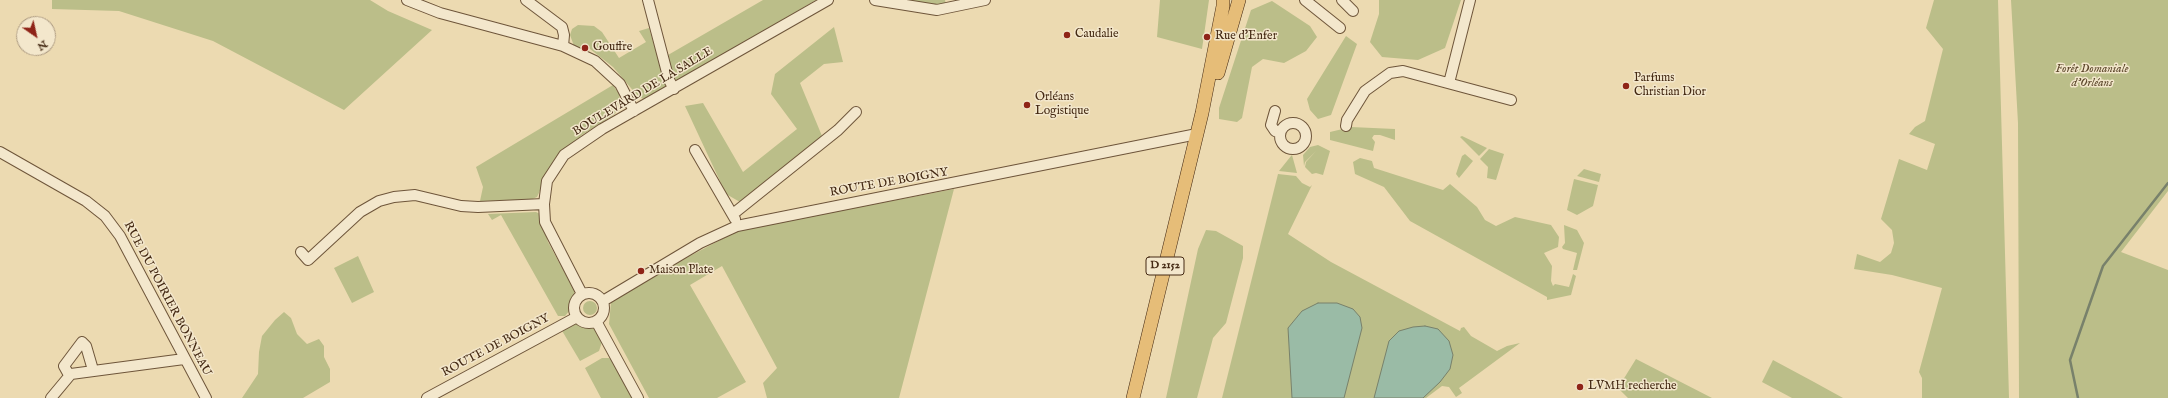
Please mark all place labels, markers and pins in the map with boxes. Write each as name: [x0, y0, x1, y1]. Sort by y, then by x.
place label: Caudalie: [1075, 28, 1119, 42]
marker: Caudalie: [1062, 30, 1072, 40]
place label: Rue d'Enfer: [1215, 30, 1277, 44]
marker: Rue d'Enfer: [1202, 32, 1212, 42]
place label: Gouffre: [593, 41, 632, 55]
marker: Gouffre: [580, 43, 590, 53]
place label: Parfums Christian Dior: [1634, 72, 1706, 100]
marker: Parfums Christian Dior: [1621, 81, 1631, 91]
place label: Orléans Logistique: [1035, 91, 1089, 119]
marker: Orléans Logistique: [1022, 100, 1032, 110]
place label: Maison Plate: [649, 264, 713, 278]
marker: Maison Plate: [636, 266, 646, 276]
place label: LVMH recherche: [1588, 380, 1677, 394]
marker: LVMH recherche: [1575, 382, 1585, 392]

